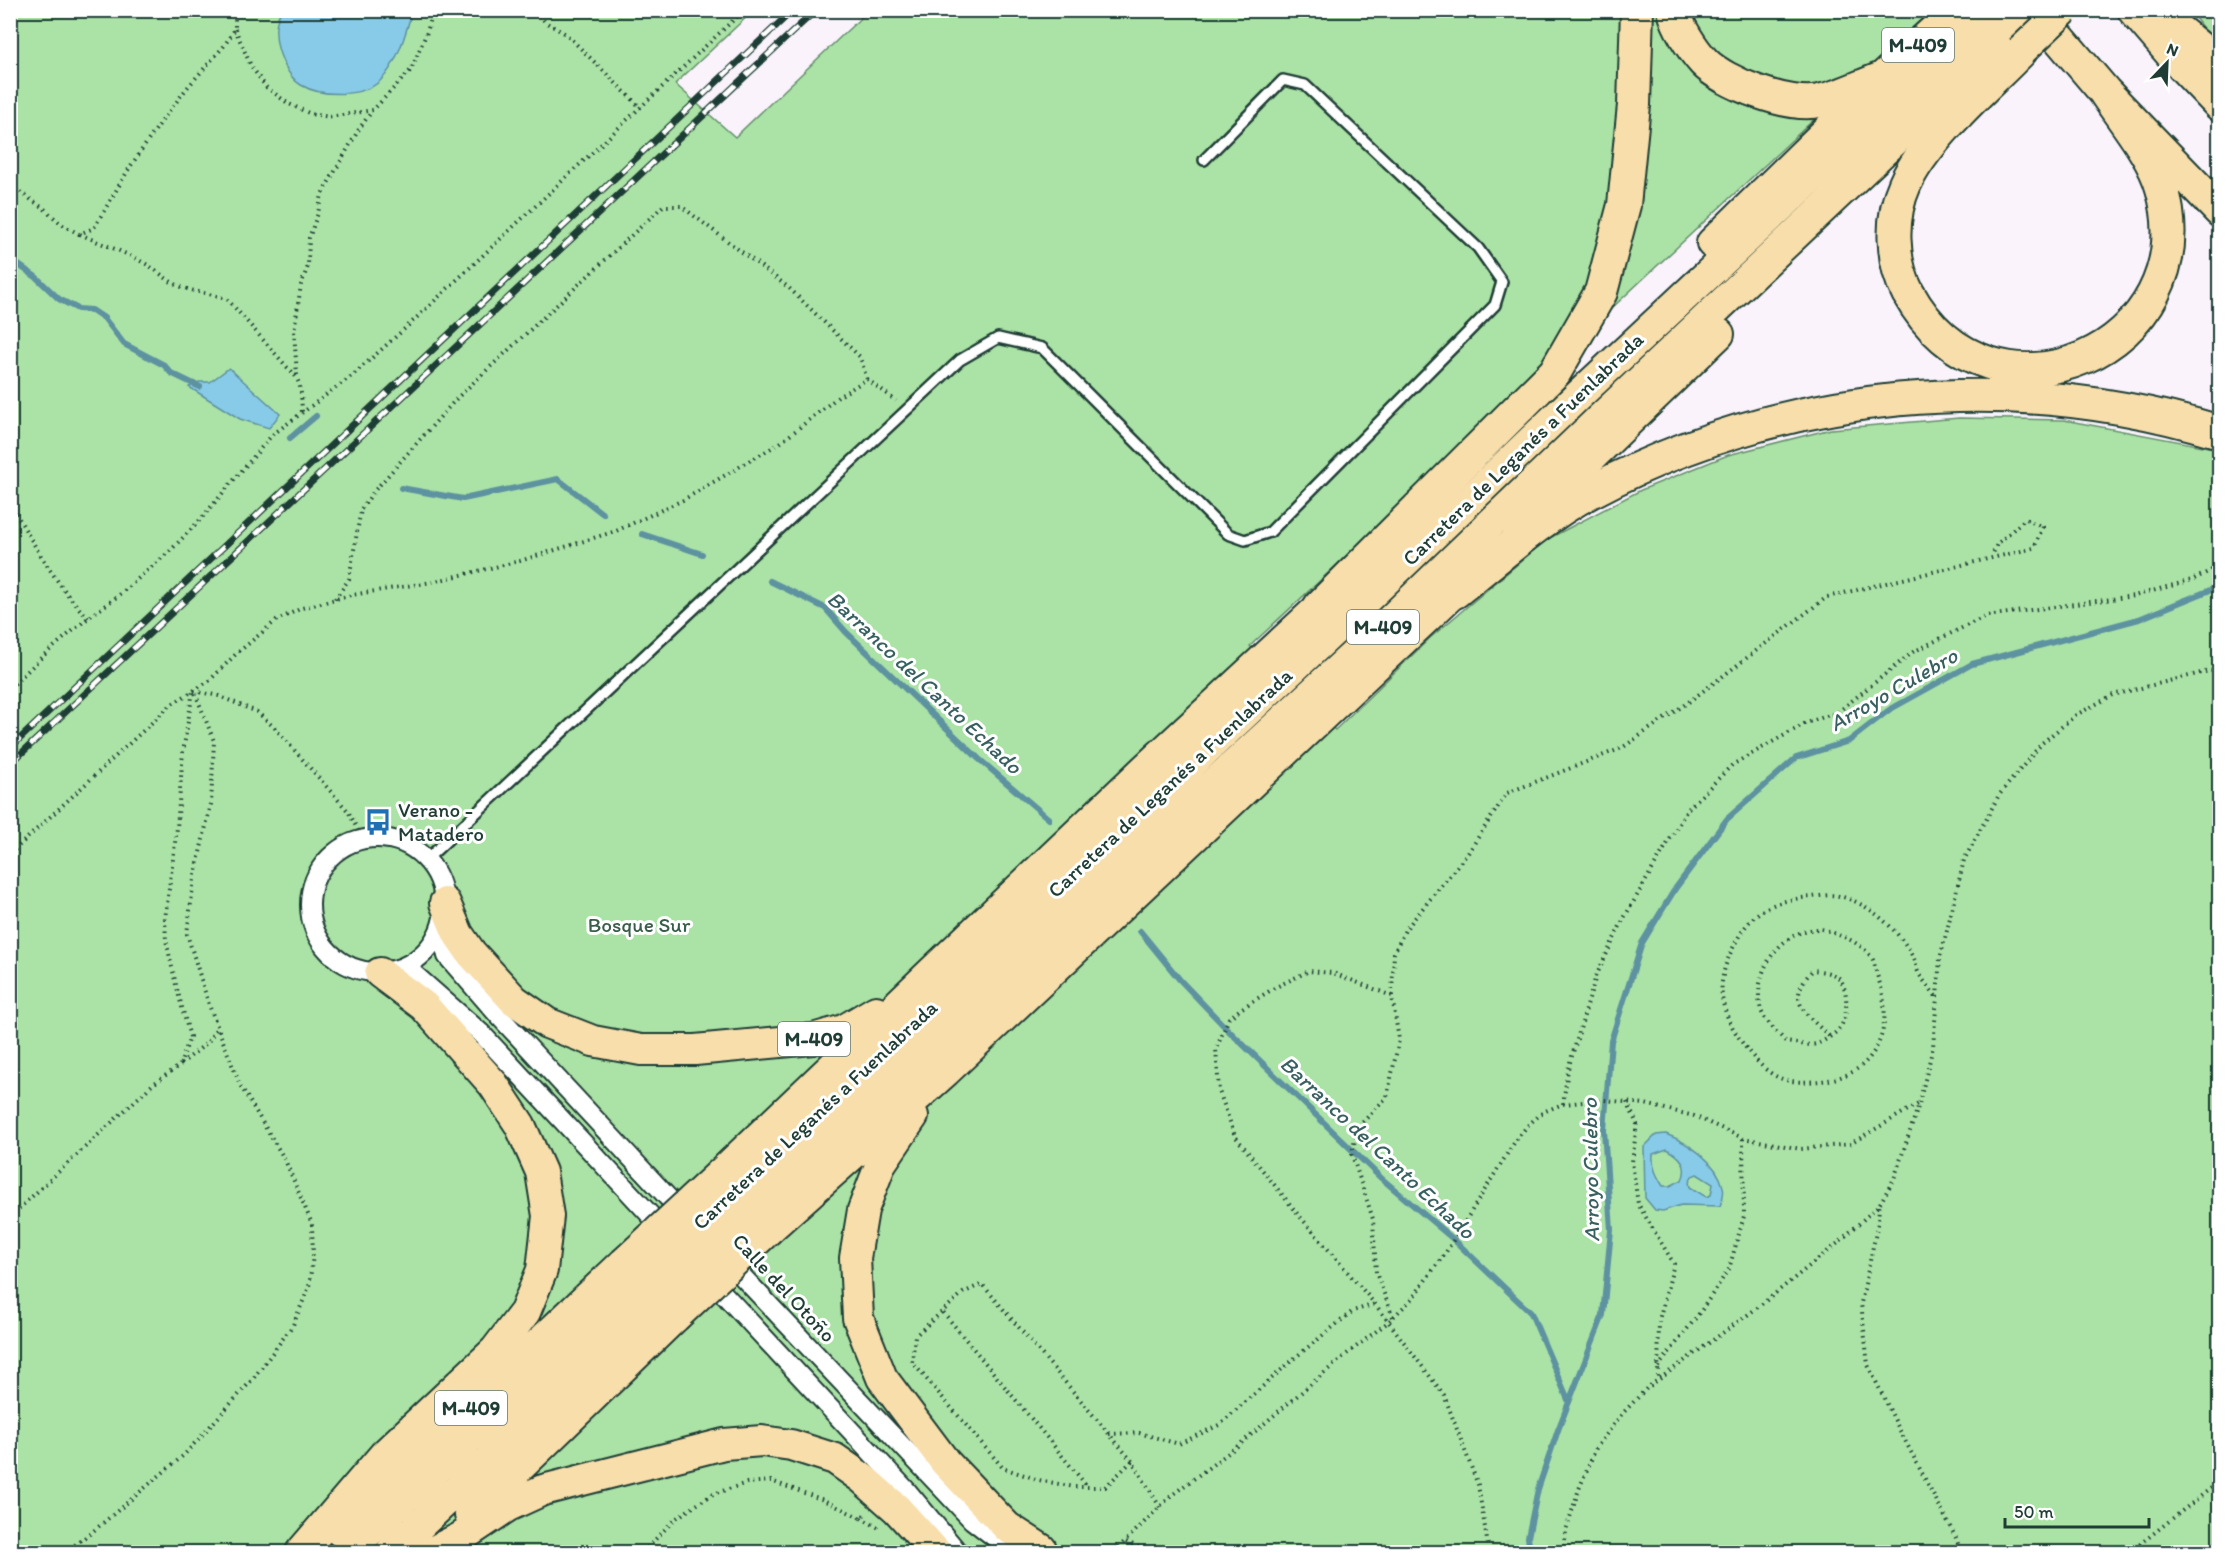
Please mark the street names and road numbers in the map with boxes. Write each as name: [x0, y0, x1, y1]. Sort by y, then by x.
road number: M-409: [1882, 28, 1954, 62]
street label: Carretera de Leganés a Fuenlabrada: [1397, 327, 1648, 571]
road number: M-409: [1347, 610, 1419, 644]
street label: Carretera de Leganés a Fuenlabrada: [1042, 663, 1297, 903]
street label: Carretera de Leganés a Fuenlabrada: [687, 995, 942, 1235]
road number: M-409: [778, 1022, 850, 1056]
street label: Calle del Otoño: [728, 1228, 841, 1347]
road number: M-409: [435, 1391, 507, 1425]

